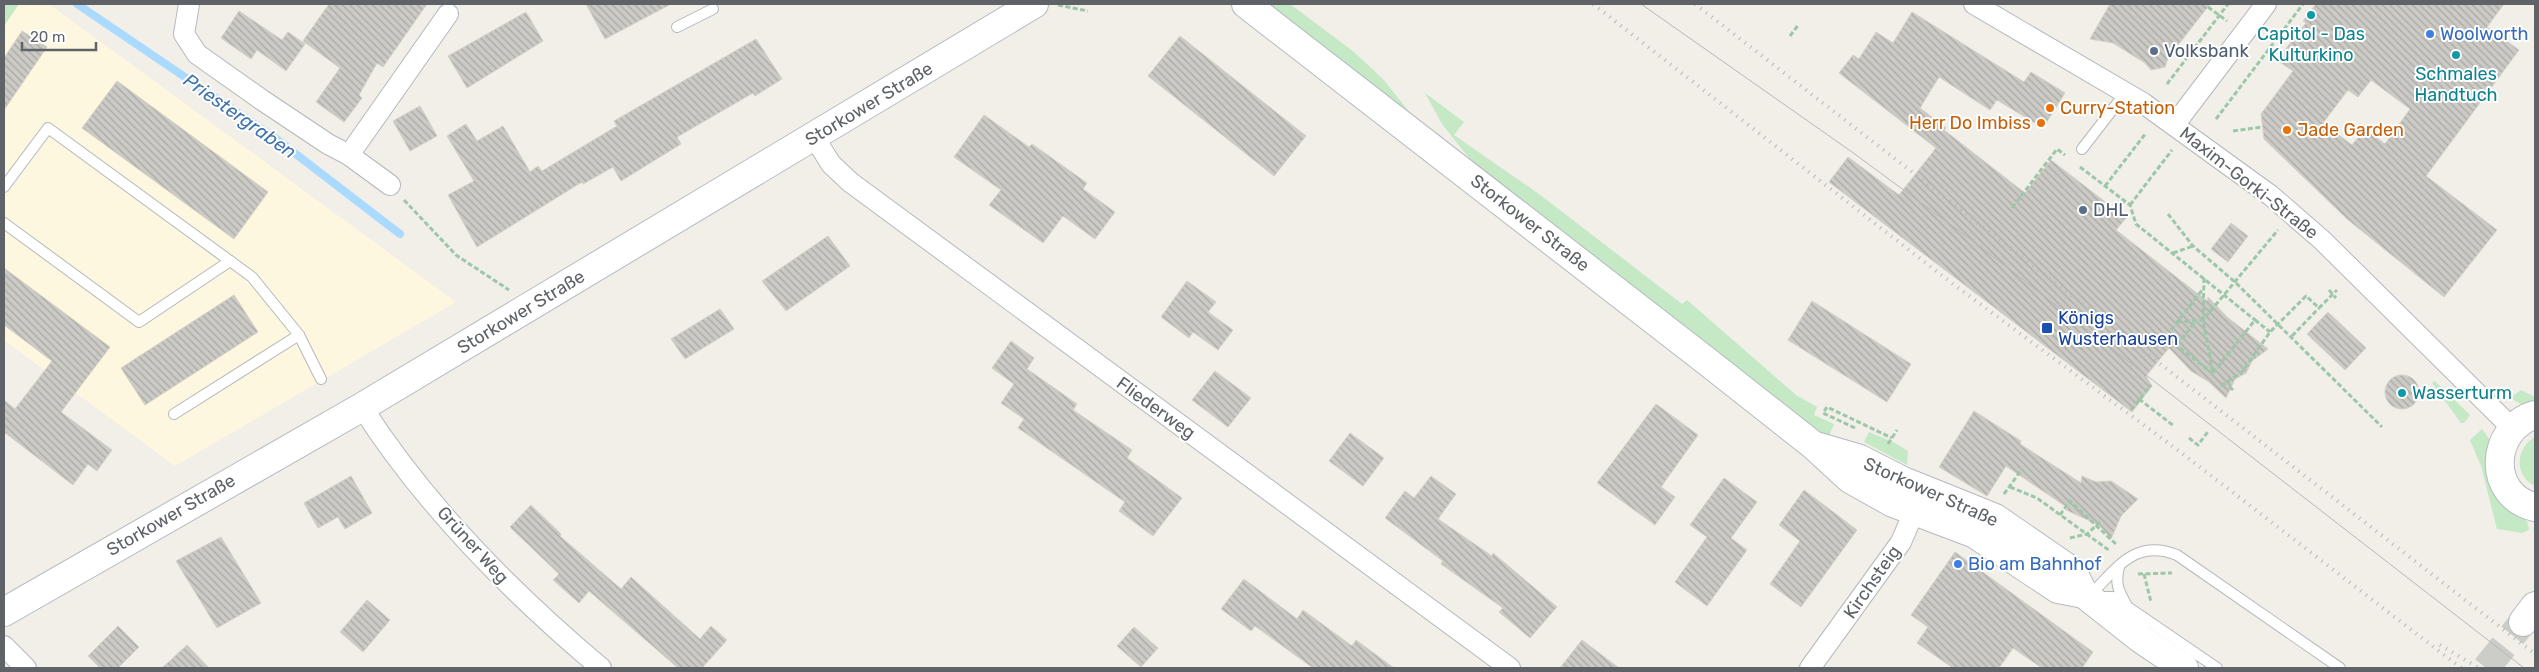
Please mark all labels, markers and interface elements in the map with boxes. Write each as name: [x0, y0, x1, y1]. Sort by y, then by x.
marker: Capitol - Das Kulturkino: [2305, 9, 2317, 21]
scale bar: [22, 20, 96, 52]
place label: Capitol - Das Kulturkino: [2257, 23, 2365, 66]
place label: Woolworth: [2440, 23, 2528, 45]
text: 20 m: [30, 28, 65, 46]
marker: Woolworth: [2424, 28, 2436, 40]
place label: Volksbank: [2164, 40, 2249, 62]
marker: Volksbank: [2148, 45, 2160, 57]
marker: Schmales Handtuch: [2450, 49, 2462, 61]
street label: Storkower Straße: [801, 57, 937, 151]
place label: Schmales Handtuch: [2414, 63, 2498, 106]
water label: Priestergraben: [179, 69, 301, 163]
place label: Curry-Station: [2060, 97, 2175, 119]
marker: Curry-Station: [2044, 102, 2056, 114]
place label: Herr Do Imbiss: [1909, 112, 2031, 134]
marker: Herr Do Imbiss: [2035, 117, 2047, 129]
place label: Jade Garden: [2297, 119, 2404, 141]
street label: Maxim-Gorki-Straße: [2175, 122, 2323, 244]
marker: Jade Garden: [2281, 124, 2293, 136]
street label: Storkower Straße: [1466, 170, 1594, 276]
place label: DHL: [2093, 199, 2128, 221]
marker: DHL: [2077, 204, 2089, 216]
street label: Storkower Straße: [453, 265, 589, 359]
place label: Königs Wusterhausen: [2058, 307, 2178, 350]
marker: Königs Wusterhausen: [2040, 321, 2054, 335]
street label: Fliederweg: [1112, 372, 1200, 444]
place label: Wasserturm: [2412, 382, 2512, 404]
marker: Wasserturm: [2396, 387, 2408, 399]
street label: Storkower Straße: [1860, 452, 2002, 532]
street label: Storkower Straße: [103, 469, 239, 561]
street label: Grüner Weg: [433, 502, 513, 588]
street label: Kirchsteig: [1839, 541, 1905, 623]
place label: Bio am Bahnhof: [1968, 553, 2101, 575]
marker: Bio am Bahnhof: [1952, 558, 1964, 570]

